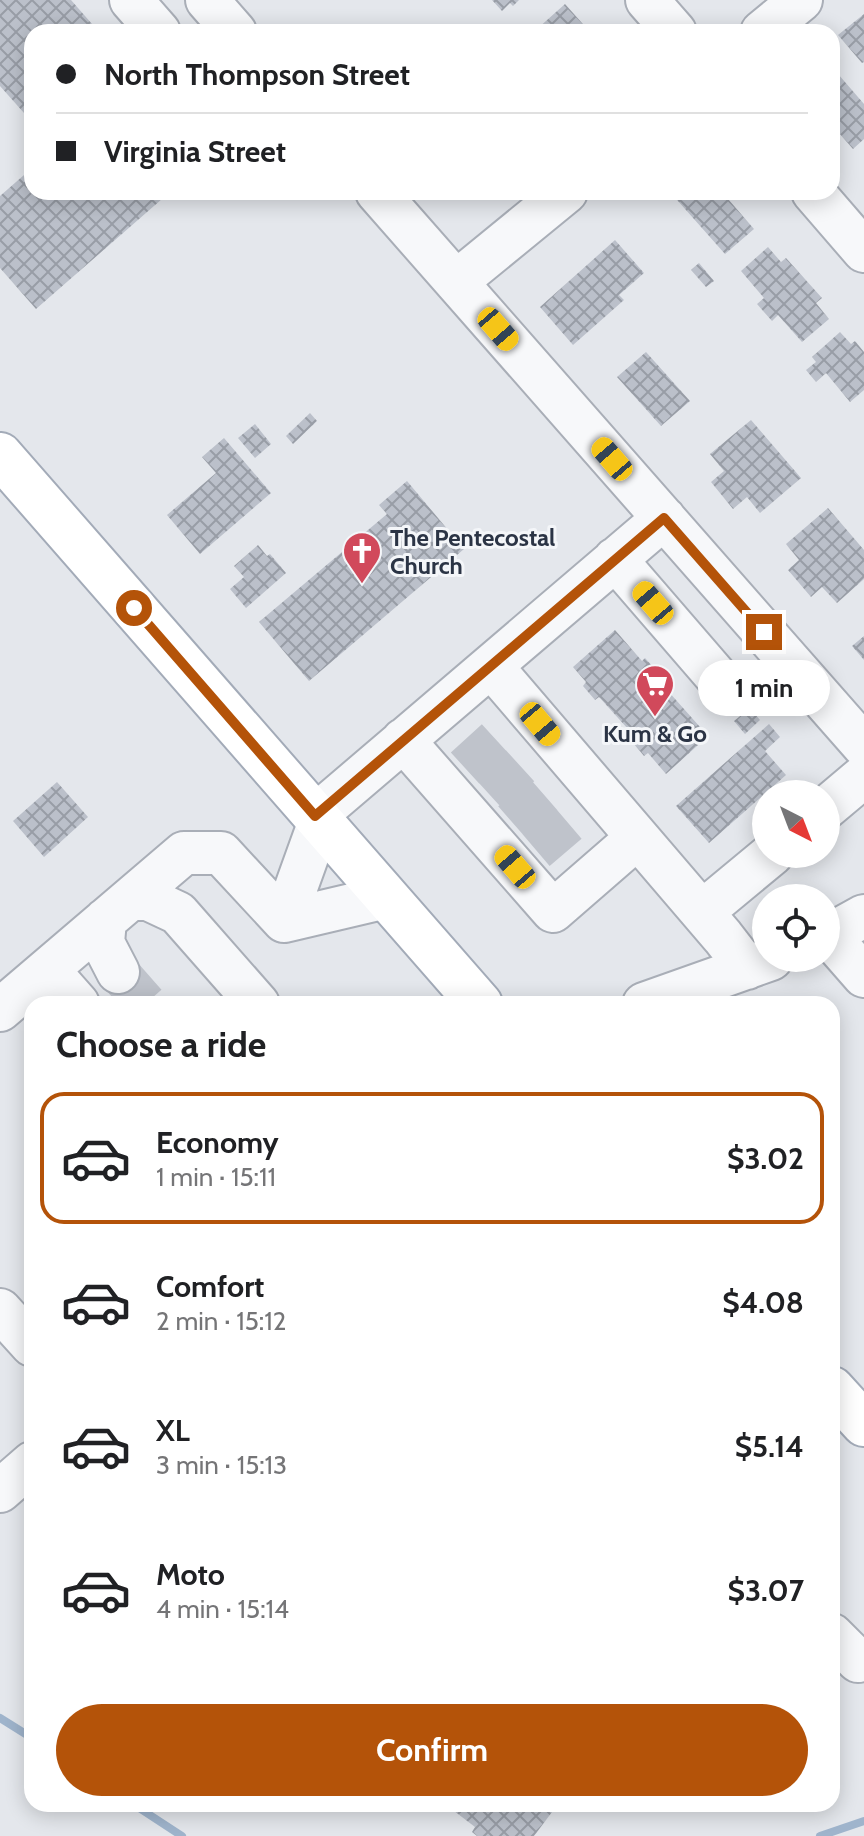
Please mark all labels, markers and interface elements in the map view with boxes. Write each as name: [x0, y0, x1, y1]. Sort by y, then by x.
text: North Thompson Street: [104, 56, 410, 93]
text: Virginia Street: [104, 133, 286, 170]
car: [473, 303, 523, 355]
car: [587, 433, 637, 485]
place label: The Pentecostal Church: [390, 523, 555, 580]
church icon: The Pentecostal Church: [341, 530, 383, 585]
car: [628, 577, 678, 629]
route start: [116, 590, 152, 626]
route end: [746, 614, 782, 650]
callout: 1 min: [698, 660, 830, 716]
supermarket icon: Kum & Go: [634, 663, 676, 718]
text: 1 min: [735, 672, 793, 704]
car: [515, 698, 565, 750]
place label: Kum & Go: [603, 719, 707, 748]
north arrow: [752, 780, 840, 868]
map controls: [752, 780, 840, 972]
car: [490, 841, 540, 893]
button: locate: [752, 884, 840, 972]
text: Choose a ride: [56, 1022, 266, 1066]
icon: car: [60, 1122, 132, 1194]
text: Economy: [156, 1124, 279, 1161]
text: $3.02: [727, 1140, 804, 1177]
text: 1 min · 15:11: [156, 1161, 276, 1193]
icon: car: [60, 1266, 132, 1338]
text: Comfort: [156, 1268, 264, 1305]
text: $4.08: [722, 1284, 804, 1321]
text: 2 min · 15:12: [156, 1305, 286, 1337]
icon: car: [60, 1410, 132, 1482]
text: XL: [156, 1412, 190, 1449]
text: $5.14: [735, 1428, 804, 1465]
text: 3 min · 15:13: [156, 1449, 287, 1481]
icon: car: [60, 1554, 132, 1626]
text: Moto: [156, 1556, 225, 1593]
text: $3.07: [728, 1572, 804, 1609]
text: 4 min · 15:14: [156, 1593, 289, 1625]
button: Confirm: [56, 1704, 808, 1796]

